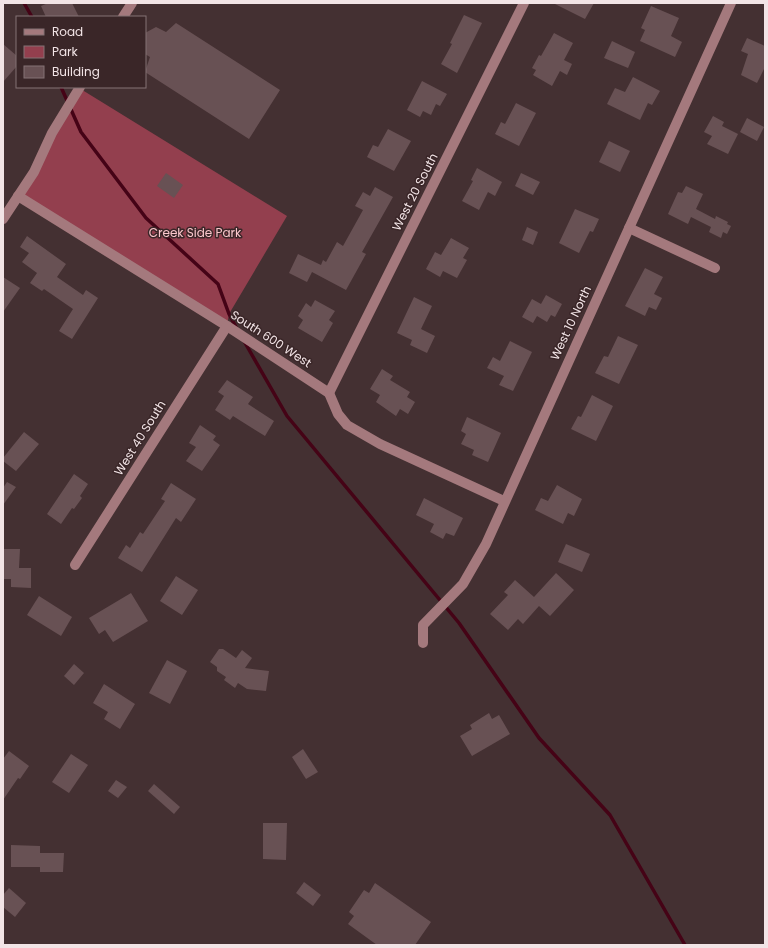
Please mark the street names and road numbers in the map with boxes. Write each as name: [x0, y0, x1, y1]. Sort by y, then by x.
street label: West 20 South: [388, 150, 441, 234]
street label: West 10 North: [546, 283, 595, 363]
street label: South 600 West: [228, 306, 315, 371]
street label: West 40 South: [110, 397, 170, 479]

